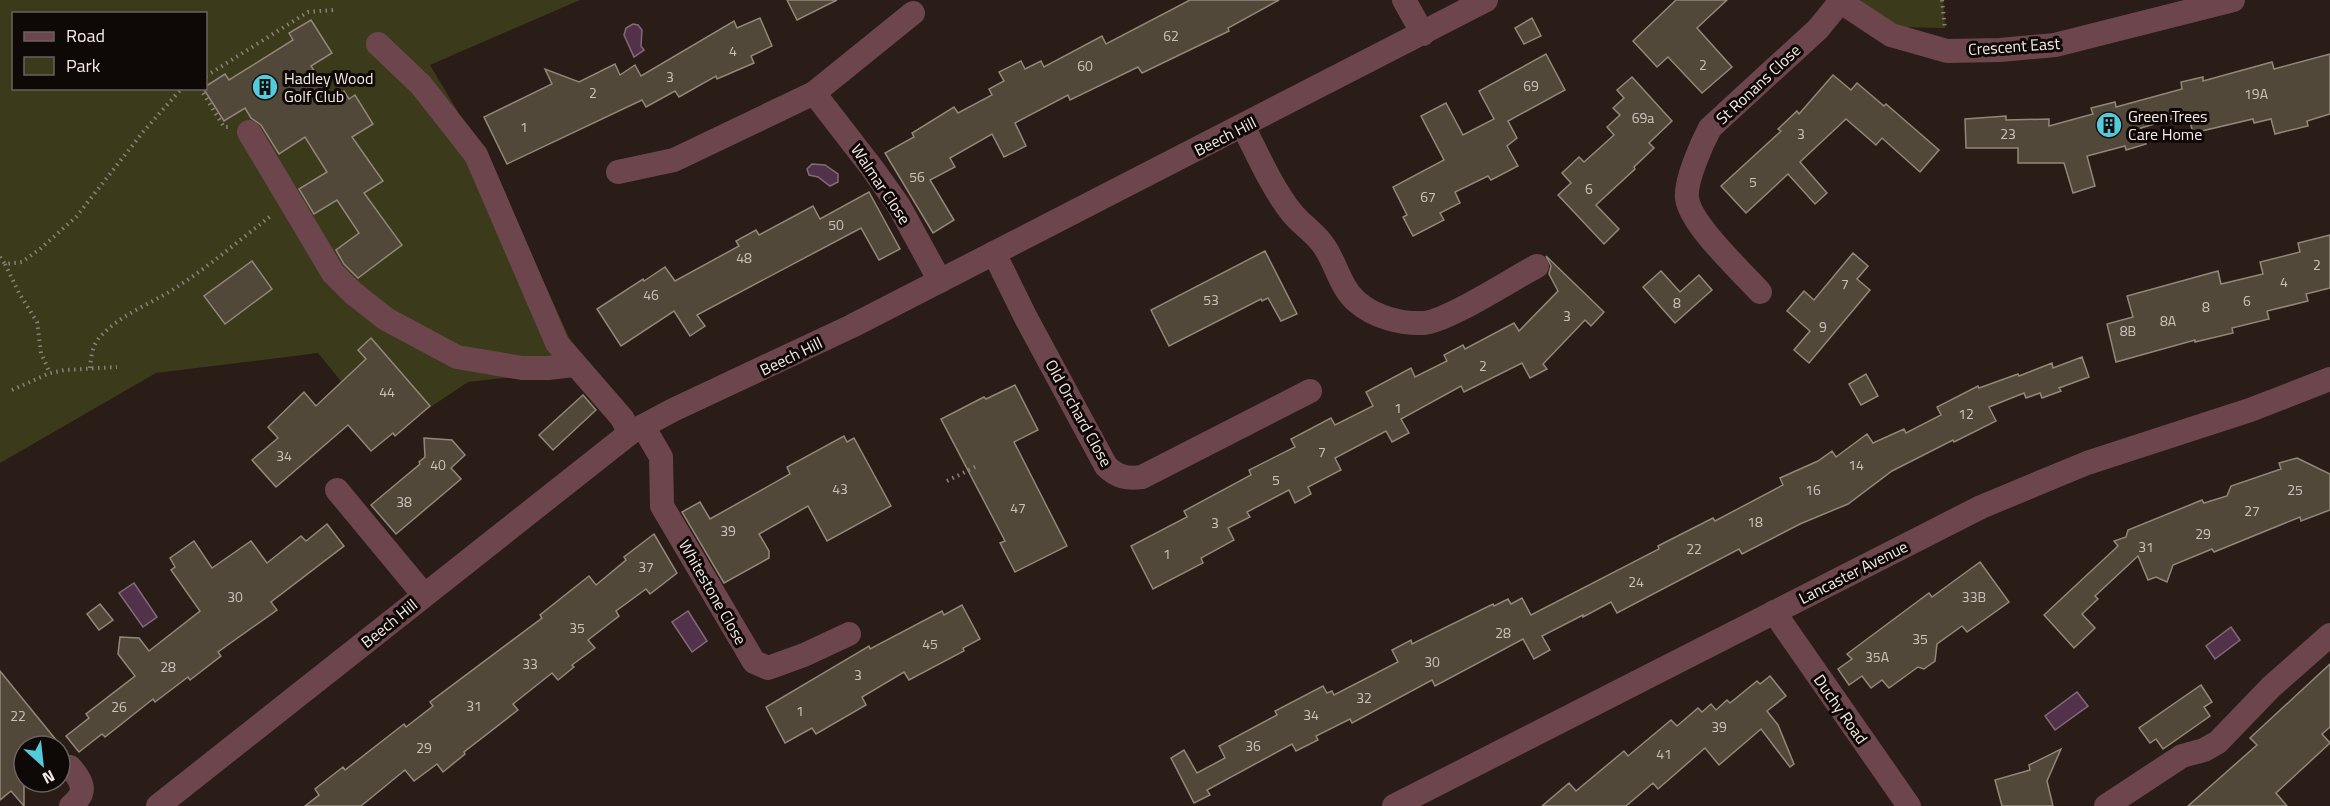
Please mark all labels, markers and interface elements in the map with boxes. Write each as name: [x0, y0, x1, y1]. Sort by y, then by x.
legend: [12, 12, 207, 90]
text: Road: [66, 22, 105, 49]
house number: 62: [1163, 25, 1179, 46]
street label: Crescent East: [1967, 31, 2061, 61]
street label: St Ronans Close: [1710, 38, 1806, 130]
house number: 4: [729, 40, 737, 61]
text: Park: [66, 52, 101, 79]
house number: 2: [1699, 54, 1707, 75]
house number: 60: [1077, 55, 1093, 76]
place label: Hadley Wood Golf Club: [284, 66, 373, 108]
house number: 3: [666, 66, 674, 87]
building icon: Hadley Wood Golf Club: [250, 72, 280, 102]
house number: 69: [1523, 75, 1539, 96]
house number: 2: [589, 82, 597, 103]
house number: 19A: [2244, 83, 2269, 104]
place label: Green Trees Care Home: [2128, 104, 2208, 146]
house number: 69a: [1632, 107, 1654, 128]
street label: Beech Hill: [1190, 110, 1260, 162]
building icon: Green Trees Care Home: [2094, 110, 2124, 140]
house number: 1: [520, 116, 528, 137]
house number: 3: [1797, 123, 1805, 144]
house number: 23: [2000, 123, 2016, 144]
street label: Walmar Close: [845, 139, 917, 229]
house number: 56: [909, 166, 925, 187]
house number: 5: [1749, 171, 1757, 192]
house number: 6: [1585, 178, 1593, 199]
house number: 67: [1420, 186, 1436, 207]
house number: 50: [828, 214, 844, 235]
house number: 48: [736, 247, 752, 268]
house number: 2: [2313, 254, 2321, 275]
house number: 4: [2280, 271, 2288, 292]
house number: 7: [1841, 273, 1849, 294]
house number: 46: [643, 284, 659, 305]
house number: 53: [1203, 289, 1219, 310]
house number: 6: [2243, 290, 2251, 311]
house number: 8: [1673, 292, 1681, 313]
house number: 8: [2202, 296, 2210, 317]
house number: 3: [1563, 305, 1571, 326]
house number: 8A: [2160, 310, 2177, 331]
house number: 9: [1819, 316, 1827, 337]
house number: 8B: [2120, 320, 2136, 341]
street label: Beech Hill: [756, 331, 826, 381]
street label: Old Orchard Close: [1040, 355, 1118, 471]
house number: 2: [1479, 355, 1487, 376]
house number: 44: [379, 381, 395, 402]
house number: 1: [1394, 397, 1402, 418]
house number: 12: [1958, 403, 1974, 424]
house number: 7: [1318, 441, 1326, 462]
house number: 34: [276, 445, 292, 466]
house number: 40: [430, 454, 446, 475]
house number: 14: [1848, 454, 1864, 475]
house number: 5: [1272, 469, 1280, 490]
house number: 43: [832, 478, 848, 499]
house number: 16: [1805, 479, 1821, 500]
house number: 25: [2287, 479, 2303, 500]
house number: 38: [396, 491, 412, 512]
house number: 47: [1010, 497, 1026, 518]
house number: 27: [2244, 500, 2260, 521]
house number: 18: [1747, 511, 1763, 532]
house number: 3: [1211, 512, 1219, 533]
house number: 39: [720, 520, 736, 541]
house number: 29: [2195, 523, 2211, 544]
street label: Lancaster Avenue: [1794, 534, 1912, 610]
street label: Whitestone Close: [673, 535, 753, 649]
house number: 31: [2138, 536, 2154, 557]
house number: 22: [1686, 538, 1702, 559]
house number: 1: [1163, 543, 1171, 564]
house number: 37: [638, 556, 654, 577]
house number: 24: [1628, 571, 1644, 592]
house number: 30: [227, 586, 243, 607]
house number: 33B: [1962, 586, 1986, 607]
street label: Beech Hill: [355, 593, 423, 653]
house number: 35: [569, 617, 585, 638]
house number: 28: [1495, 622, 1511, 643]
house number: 35: [1912, 628, 1928, 649]
house number: 45: [922, 633, 938, 654]
house number: 35A: [1865, 646, 1890, 667]
house number: 30: [1424, 651, 1440, 672]
house number: 33: [522, 653, 538, 674]
house number: 28: [160, 656, 176, 677]
house number: 3: [854, 664, 862, 685]
street label: Duchy Road: [1808, 669, 1874, 749]
house number: 32: [1356, 687, 1372, 708]
house number: 31: [466, 695, 482, 716]
house number: 26: [111, 696, 127, 717]
house number: 1: [796, 700, 804, 721]
house number: 34: [1303, 704, 1319, 725]
house number: 22: [10, 705, 26, 726]
house number: 39: [1711, 716, 1727, 737]
north arrow: [12, 734, 72, 794]
house number: 36: [1245, 735, 1261, 756]
house number: 29: [416, 737, 432, 758]
house number: 41: [1656, 743, 1672, 764]
text: N: [38, 764, 59, 791]

